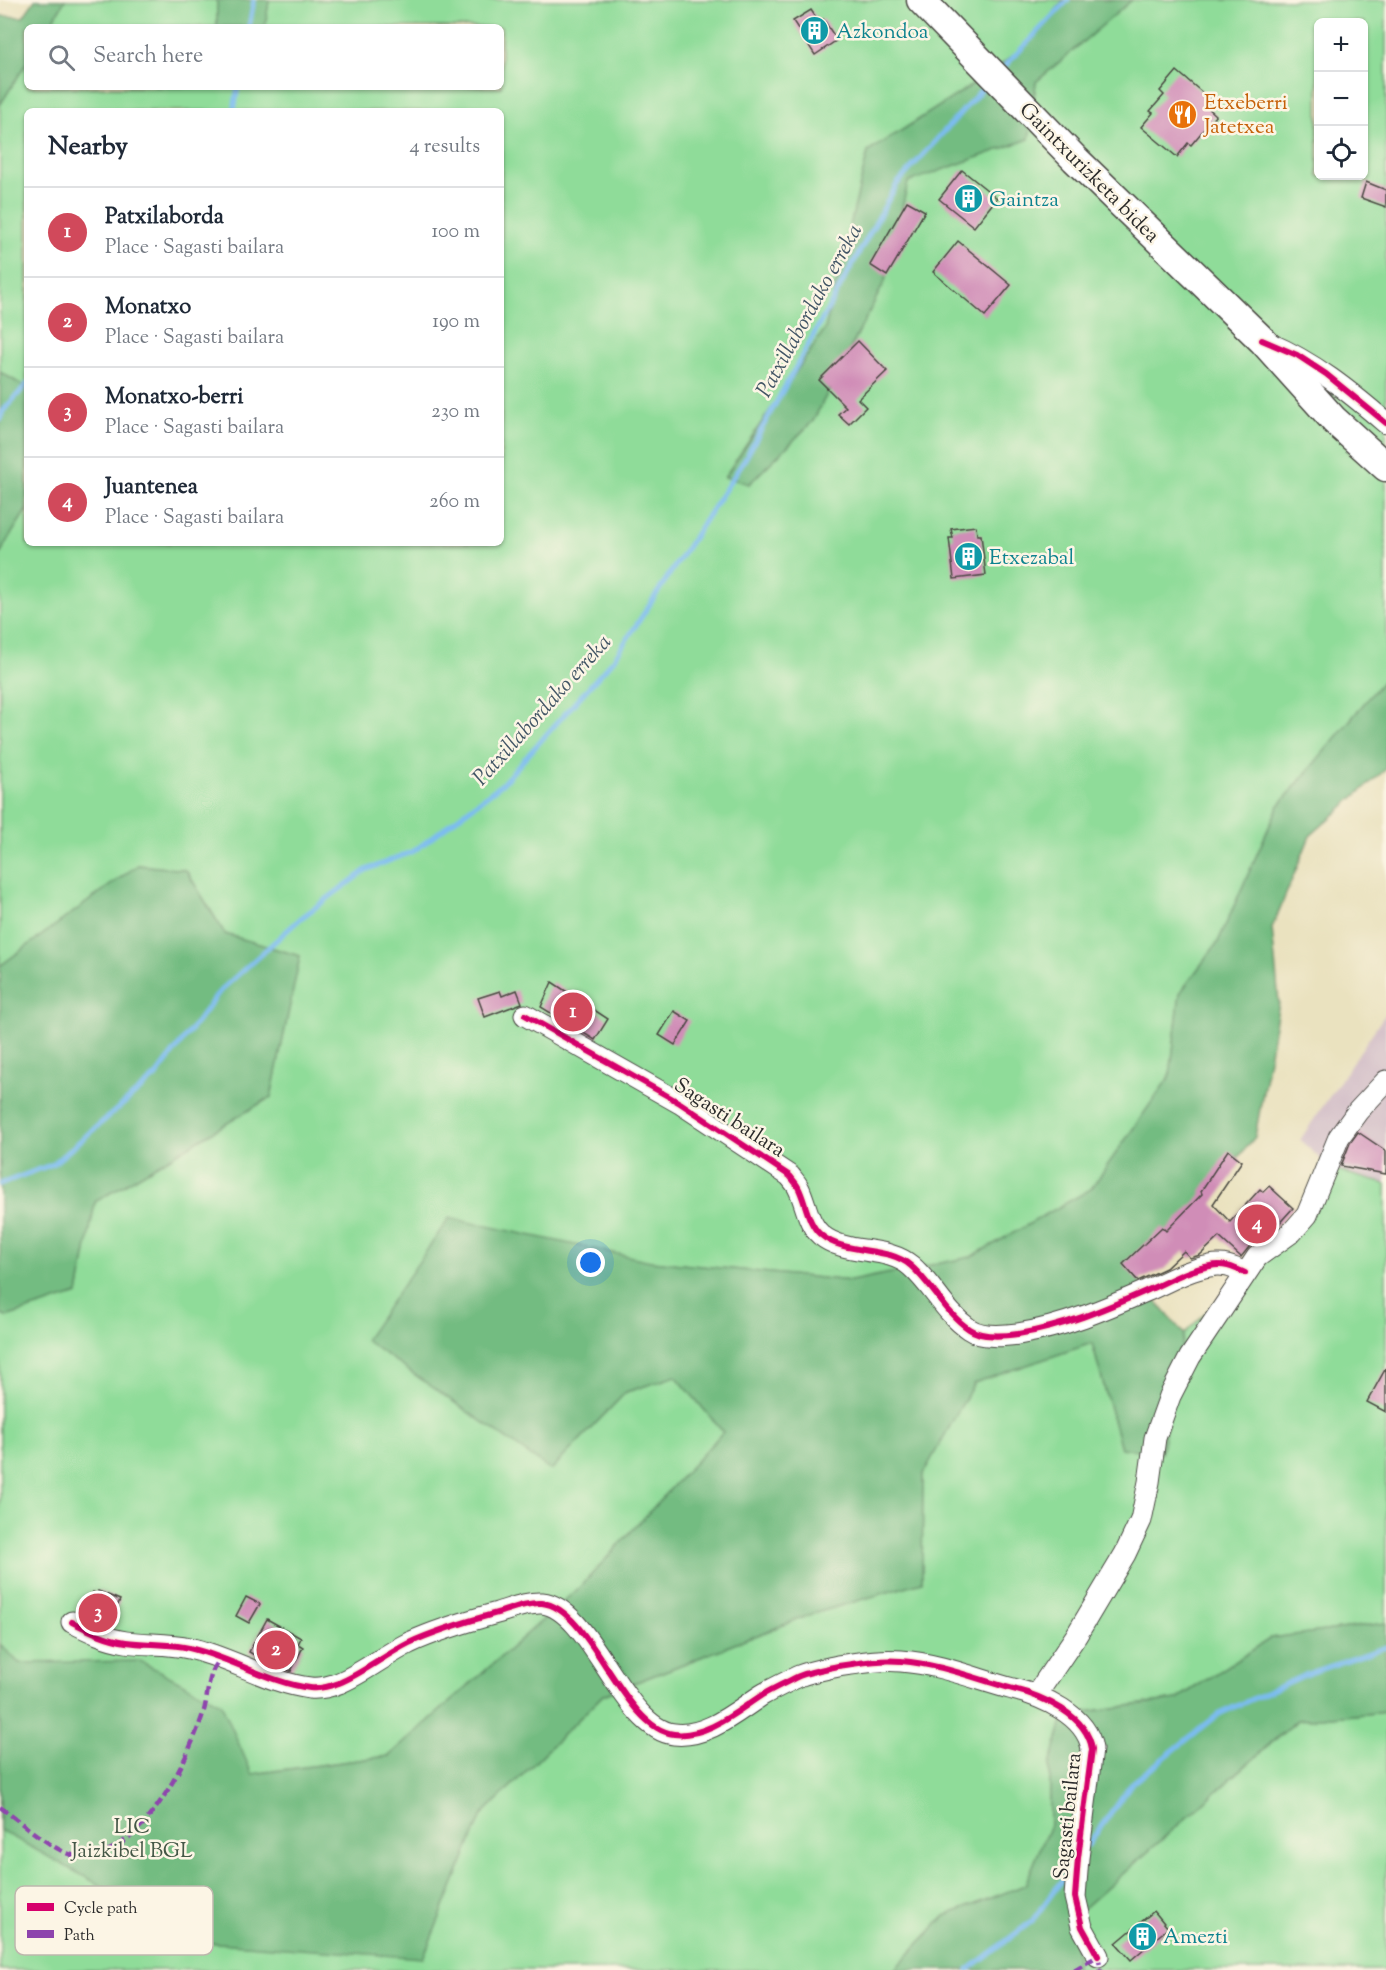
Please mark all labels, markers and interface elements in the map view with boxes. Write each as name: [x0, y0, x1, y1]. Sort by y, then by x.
building icon: Azkondoa: [799, 15, 831, 47]
place label: Azkondoa: [836, 18, 929, 48]
map controls: [1314, 18, 1368, 180]
button: +: [1314, 18, 1368, 72]
search box: [24, 24, 504, 90]
icon: search: [45, 41, 78, 74]
text: Search here: [93, 41, 203, 73]
button: −: [1314, 72, 1368, 126]
place label: Etxeberri Jatetxea: [1203, 89, 1288, 143]
street label: Gaintxurizketa bidea: [1012, 96, 1166, 251]
restaurant icon: Etxeberri Jatetxea: [1167, 98, 1199, 130]
button: locate: [1314, 126, 1368, 180]
text: Nearby: [48, 129, 128, 166]
text: 4 results: [409, 133, 480, 162]
building icon: Gaintza: [952, 183, 984, 215]
place label: Gaintza: [989, 186, 1059, 216]
text: Patxilaborda: [105, 202, 224, 234]
text: 1: [64, 218, 71, 247]
text: 100 m: [431, 218, 480, 247]
water label: Patxillabordako erreka: [750, 219, 872, 404]
text: Place · Sagasti bailara: [105, 234, 284, 263]
text: Monatxo: [105, 292, 191, 324]
text: 2: [63, 308, 72, 337]
text: 190 m: [432, 308, 480, 337]
text: Place · Sagasti bailara: [105, 324, 284, 353]
text: Monatxo-berri: [105, 382, 244, 414]
text: 3: [63, 398, 72, 427]
text: 230 m: [431, 398, 480, 427]
text: Place · Sagasti bailara: [105, 414, 284, 443]
text: Juantenea: [105, 472, 198, 504]
text: 4: [62, 488, 73, 517]
text: 260 m: [429, 488, 480, 517]
text: Place · Sagasti bailara: [105, 504, 284, 533]
building icon: Etxezabal: [952, 541, 984, 573]
place label: Etxezabal: [989, 544, 1075, 574]
water label: Patxillabordako erreka: [466, 628, 620, 794]
pin: 1: [554, 990, 592, 1034]
street label: Sagasti bailara: [667, 1071, 791, 1166]
pin: 4: [1238, 1202, 1276, 1246]
your location: [576, 1248, 605, 1277]
pin: 3: [78, 1590, 118, 1636]
pin: 2: [256, 1628, 296, 1672]
street label: Sagasti bailara: [1047, 1751, 1091, 1881]
park label: LIC Jaizkibel BGL: [70, 1813, 193, 1867]
legend: [15, 1886, 213, 1955]
text: Cycle path: [64, 1898, 138, 1921]
building icon: Amezti: [1126, 1920, 1158, 1952]
place label: Amezti: [1163, 1923, 1228, 1953]
text: Path: [64, 1925, 95, 1948]

